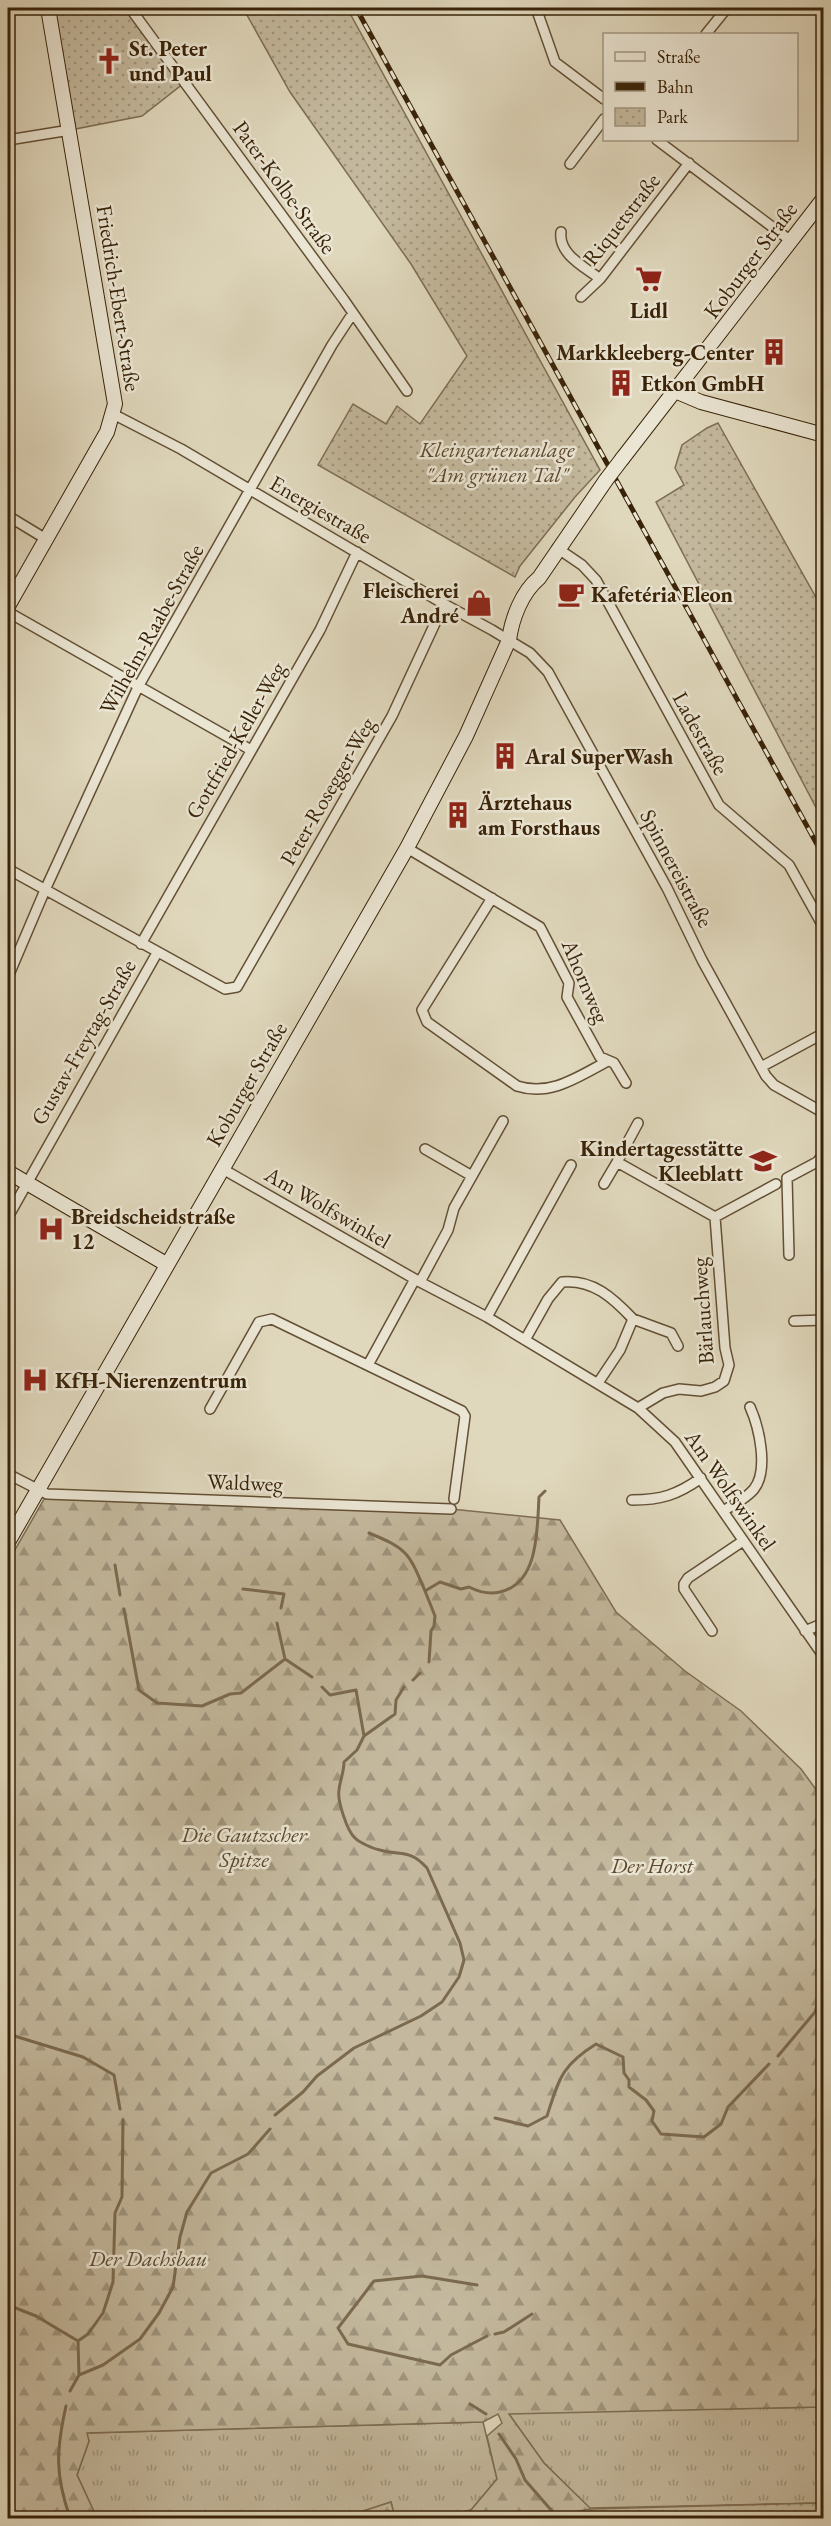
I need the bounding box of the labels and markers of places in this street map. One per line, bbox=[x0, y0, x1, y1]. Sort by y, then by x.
place label: St. Peter und Paul bbox=[129, 34, 212, 88]
church icon: St. Peter und Paul bbox=[94, 46, 124, 76]
supermarket icon: Lidl bbox=[634, 264, 664, 294]
place label: Lidl bbox=[630, 296, 668, 325]
building icon: Markkleeberg-Center bbox=[759, 337, 789, 367]
place label: Markkleeberg-Center bbox=[556, 338, 755, 367]
building icon: Etkon GmbH bbox=[606, 368, 636, 398]
place label: Etkon GmbH bbox=[641, 369, 765, 398]
place label: Fleischerei André bbox=[363, 576, 460, 630]
cafe icon: Kafetéria Eleon bbox=[556, 579, 586, 609]
place label: Kafetéria Eleon bbox=[591, 580, 734, 609]
shop icon: Fleischerei André bbox=[464, 588, 494, 618]
building icon: Aral SuperWash bbox=[490, 741, 520, 771]
place label: Aral SuperWash bbox=[524, 742, 673, 771]
place label: Ärztehaus am Forsthaus bbox=[477, 788, 600, 842]
building icon: Ärztehaus am Forsthaus bbox=[443, 800, 473, 830]
place label: Kindertagesstätte Kleeblatt bbox=[580, 1134, 744, 1188]
school or university icon: Kindertagesstätte Kleeblatt bbox=[748, 1146, 778, 1176]
place label: Breidscheidstraße 12 bbox=[71, 1202, 235, 1256]
hospital icon: Breidscheidstraße 12 bbox=[36, 1214, 66, 1244]
hospital icon: KfH-Nierenzentrum bbox=[20, 1365, 50, 1395]
place label: KfH-Nierenzentrum bbox=[55, 1366, 247, 1395]

